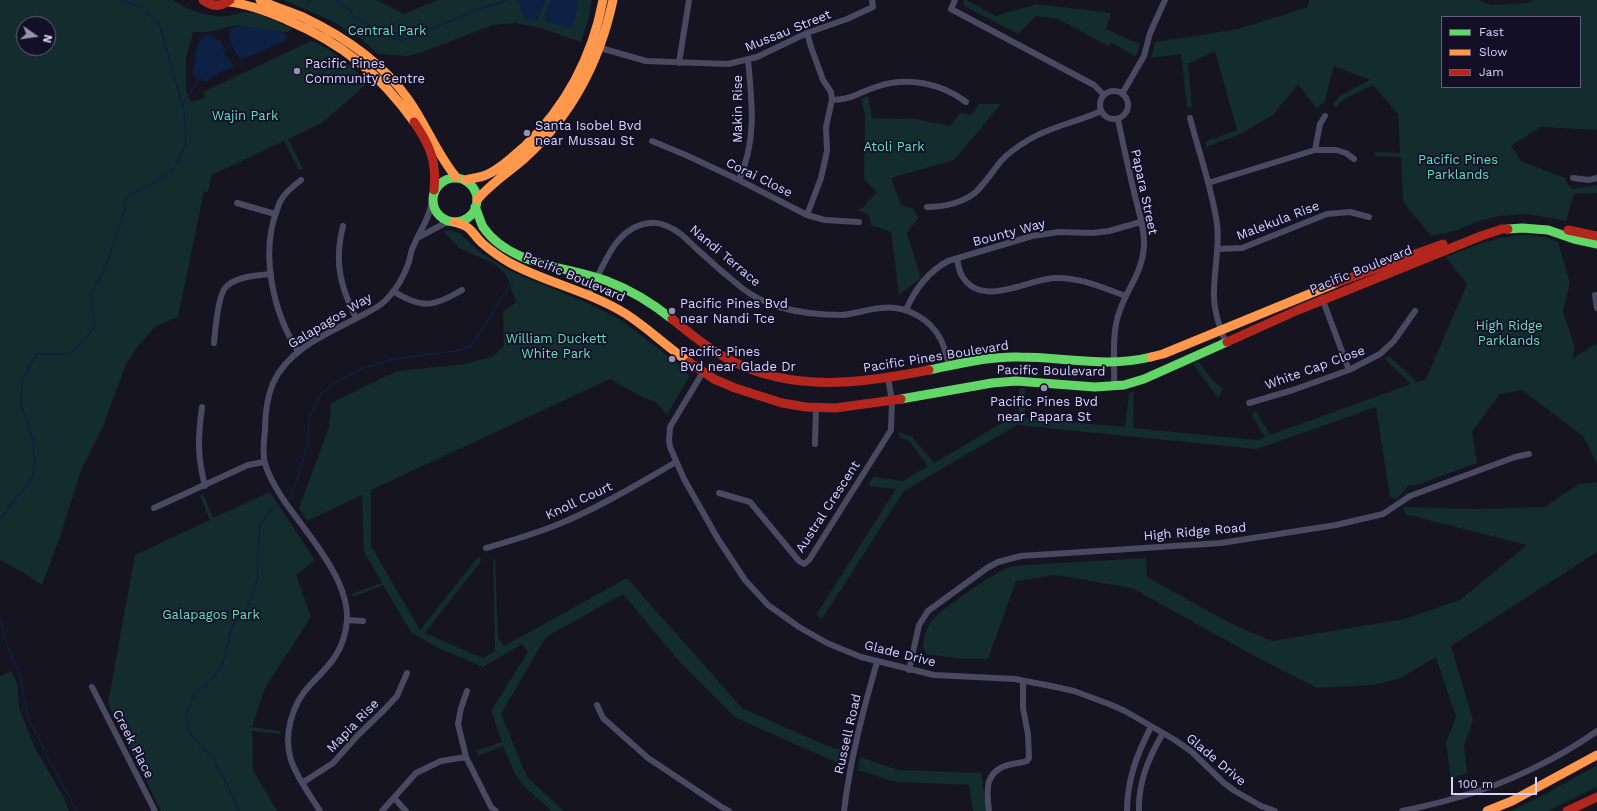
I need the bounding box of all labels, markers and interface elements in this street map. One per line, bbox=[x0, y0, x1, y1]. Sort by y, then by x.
street label: Mussau Street bbox=[743, 7, 833, 55]
north arrow bbox=[16, 16, 56, 56]
legend bbox=[1441, 16, 1581, 88]
park label: Central Park bbox=[348, 23, 426, 39]
text: Fast bbox=[1479, 25, 1504, 39]
text: N bbox=[40, 33, 54, 44]
text: Slow bbox=[1479, 45, 1507, 59]
place label: Pacific Pines Community Centre bbox=[305, 56, 425, 87]
text: Jam bbox=[1479, 65, 1504, 79]
marker: Pacific Pines Community Centre bbox=[292, 66, 302, 76]
street label: Makin Rise bbox=[730, 75, 746, 143]
park label: Wajin Park bbox=[212, 108, 278, 124]
place label: Santa Isobel Bvd near Mussau St bbox=[535, 118, 642, 149]
marker: Santa Isobel Bvd near Mussau St bbox=[522, 128, 532, 138]
park label: Atoli Park bbox=[863, 139, 925, 155]
street label: Papara Street bbox=[1127, 148, 1161, 236]
park label: Pacific Pines Parklands bbox=[1418, 152, 1498, 183]
street label: Corai Close bbox=[723, 155, 795, 201]
street label: Malekula Rise bbox=[1234, 198, 1322, 244]
street label: Bounty Way bbox=[971, 216, 1047, 250]
street label: Nandi Terrace bbox=[687, 222, 763, 290]
street label: Pacific Boulevard bbox=[1307, 242, 1415, 298]
street label: Pacific Boulevard bbox=[521, 249, 627, 305]
street label: Galapagos Way bbox=[285, 290, 375, 352]
place label: Pacific Pines Bvd near Nandi Tce bbox=[680, 296, 788, 327]
marker: Pacific Pines Bvd near Nandi Tce bbox=[667, 306, 677, 316]
park label: High Ridge Parklands bbox=[1475, 318, 1543, 349]
park label: William Duckett White Park bbox=[506, 331, 606, 362]
street label: Pacific Pines Boulevard bbox=[862, 338, 1010, 376]
street label: White Cap Close bbox=[1263, 343, 1367, 393]
place label: Pacific Pines Bvd near Glade Dr bbox=[680, 344, 796, 375]
marker: Pacific Pines Bvd near Glade Dr bbox=[667, 354, 677, 364]
street label: Pacific Boulevard bbox=[996, 362, 1106, 380]
marker: Pacific Pines Bvd near Papara St bbox=[1039, 383, 1049, 393]
place label: Pacific Pines Bvd near Papara St bbox=[990, 394, 1098, 425]
street label: Austral Crescent bbox=[793, 458, 863, 556]
street label: Knoll Court bbox=[543, 479, 615, 523]
street label: High Ridge Road bbox=[1143, 520, 1247, 544]
park label: Galapagos Park bbox=[162, 607, 260, 623]
street label: Glade Drive bbox=[863, 638, 937, 670]
street label: Russell Road bbox=[831, 692, 865, 776]
street label: Mapia Rise bbox=[324, 696, 382, 756]
street label: Creek Place bbox=[109, 707, 157, 781]
street label: Glade Drive bbox=[1183, 731, 1249, 789]
scale bar bbox=[1453, 769, 1539, 795]
text: 100 m bbox=[1458, 777, 1493, 791]

